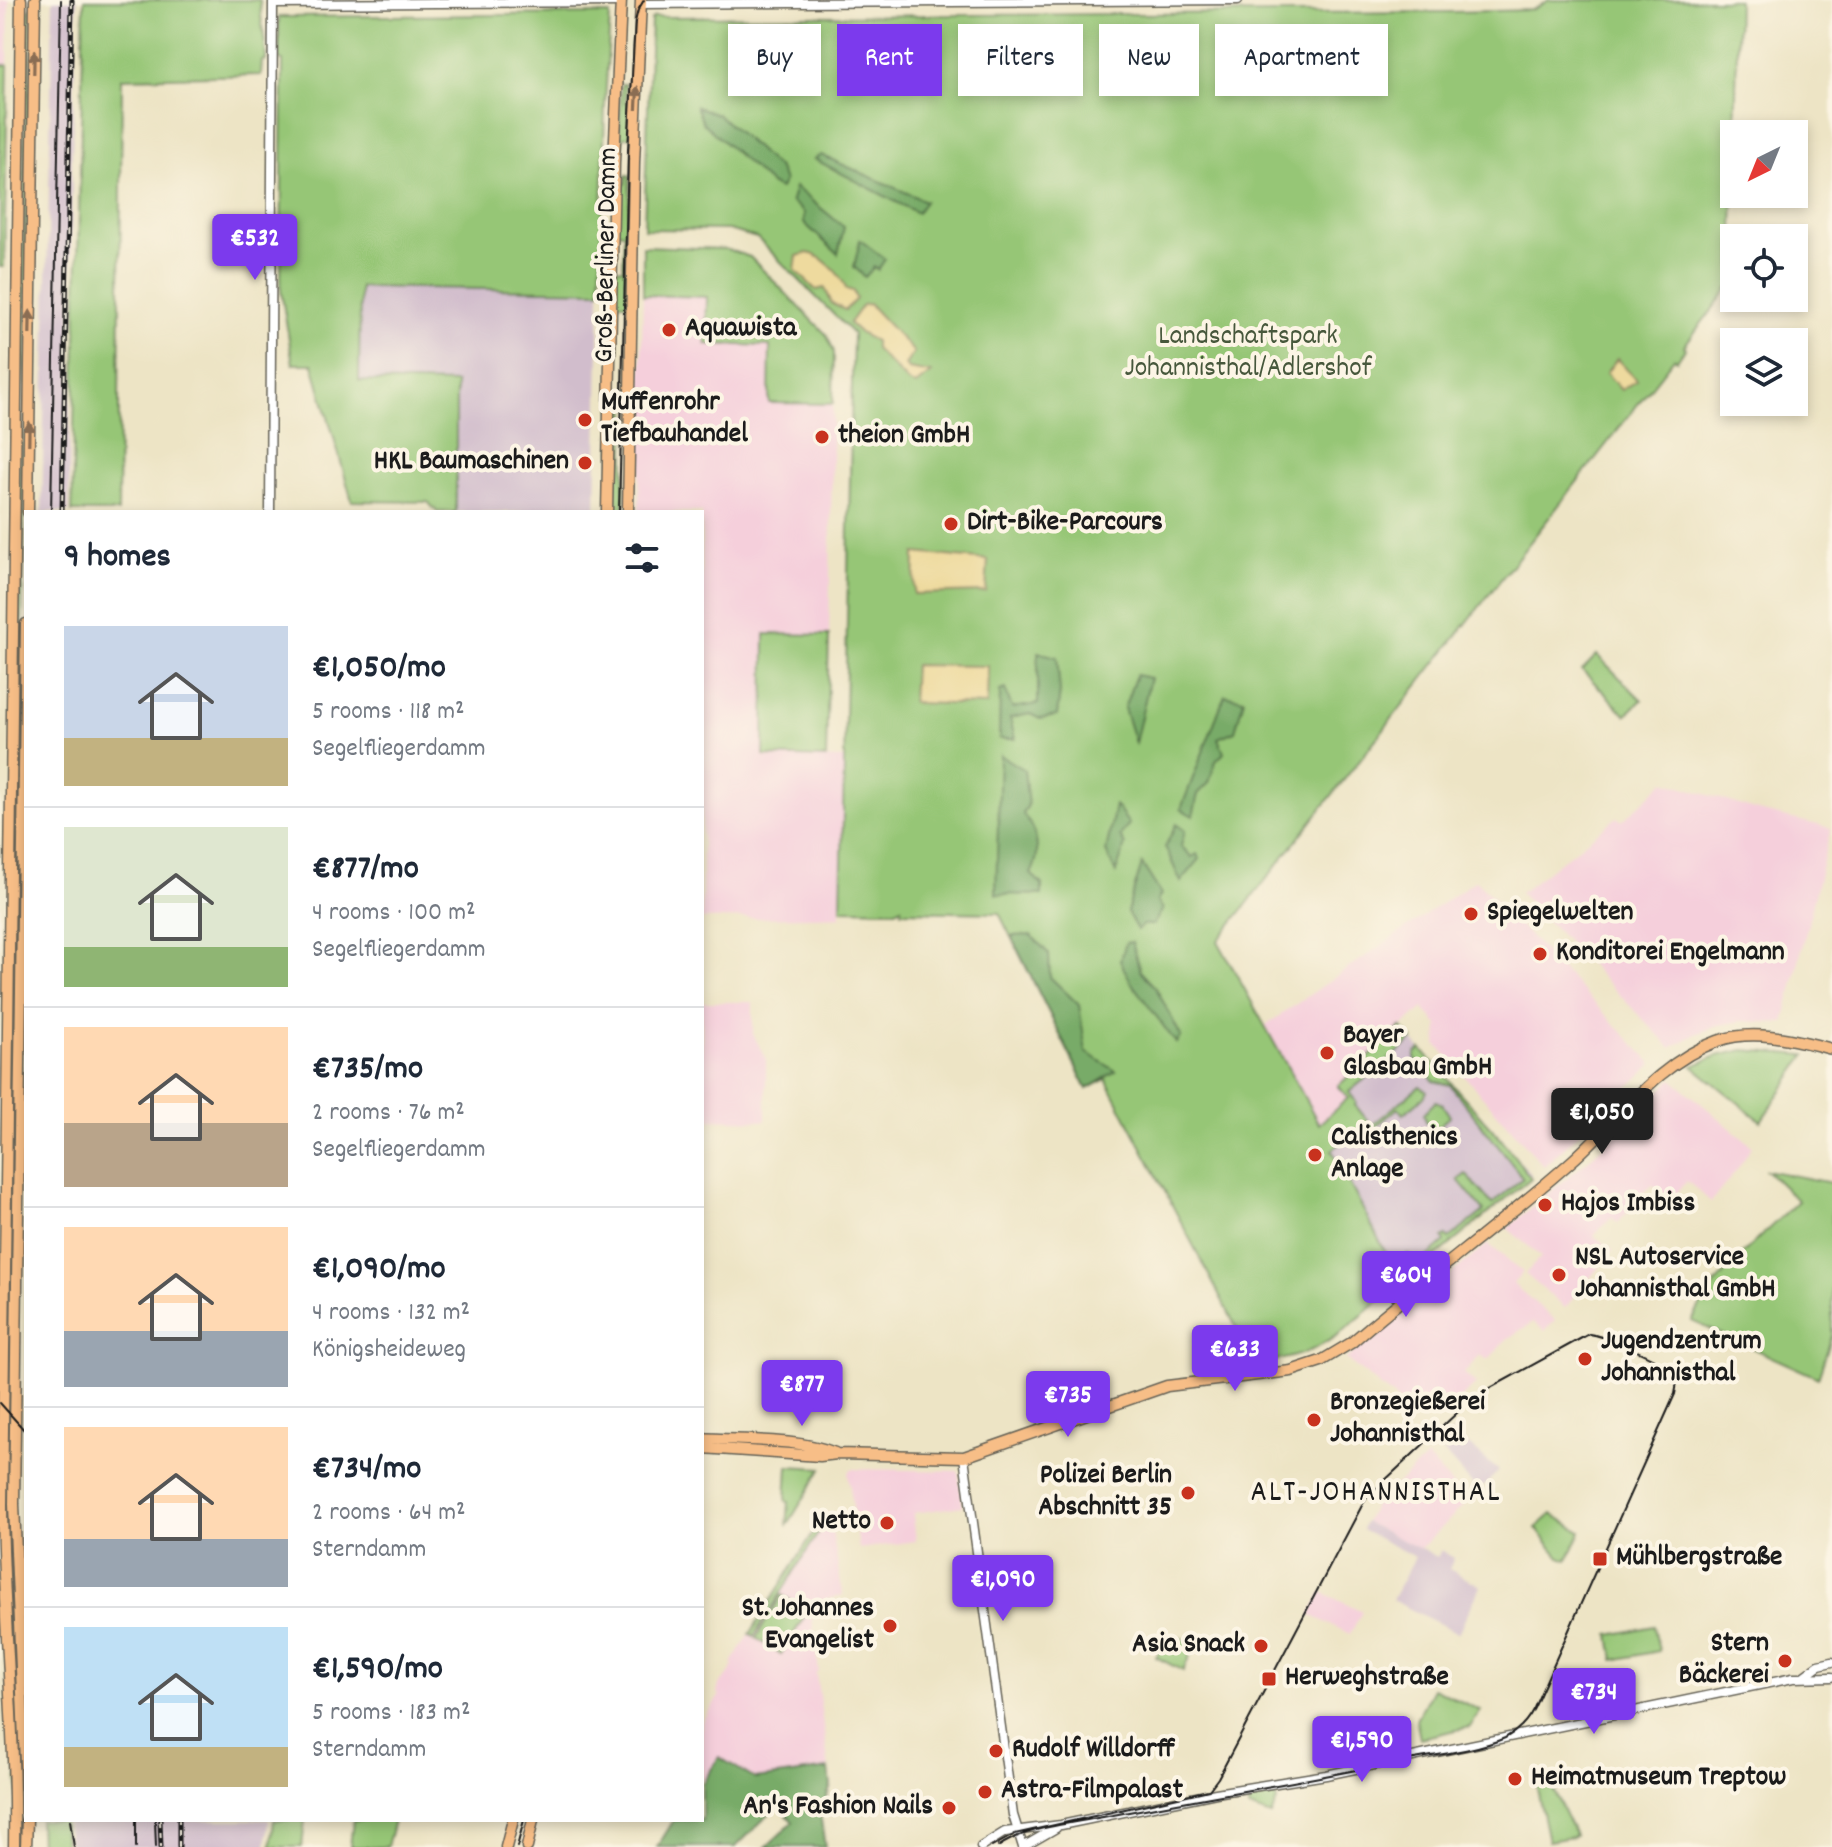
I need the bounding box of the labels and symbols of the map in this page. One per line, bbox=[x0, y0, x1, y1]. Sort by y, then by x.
one-way arrow bbox=[28, 49, 40, 74]
one-way arrow bbox=[630, 85, 643, 110]
north arrow bbox=[1720, 120, 1808, 208]
street label: Groß-Berliner Damm bbox=[586, 147, 630, 363]
pin: €532 bbox=[208, 214, 302, 282]
one-way arrow bbox=[24, 309, 36, 334]
place label: Aquawista bbox=[685, 310, 797, 350]
park label: Landschaftspark Johannisthal/Adlershof bbox=[1124, 318, 1373, 390]
marker: Aquawista bbox=[660, 321, 678, 339]
place label: Muffenrohr Tiefbauhandel bbox=[601, 384, 748, 456]
marker: Muffenrohr Tiefbauhandel bbox=[576, 411, 594, 429]
place label: theion GmbH bbox=[838, 417, 970, 457]
one-way arrow bbox=[23, 420, 35, 445]
marker: theion GmbH bbox=[813, 428, 831, 446]
place label: HKL Baumaschinen bbox=[374, 443, 569, 483]
marker: HKL Baumaschinen bbox=[576, 454, 594, 472]
place label: Dirt-Bike-Parcours bbox=[967, 504, 1163, 544]
marker: Dirt-Bike-Parcours bbox=[942, 515, 960, 533]
place label: Spiegelwelten bbox=[1487, 894, 1634, 934]
marker: Spiegelwelten bbox=[1462, 905, 1480, 923]
place label: Konditorei Engelmann bbox=[1556, 934, 1785, 974]
marker: Konditorei Engelmann bbox=[1531, 945, 1549, 963]
place label: Bayer Glasbau GmbH bbox=[1343, 1017, 1492, 1089]
marker: Bayer Glasbau GmbH bbox=[1318, 1044, 1336, 1062]
pin: €1,050 bbox=[1537, 1088, 1667, 1156]
place label: Calisthenics Anlage bbox=[1331, 1119, 1458, 1191]
marker: Calisthenics Anlage bbox=[1306, 1146, 1324, 1164]
place label: Hajos Imbiss bbox=[1561, 1185, 1695, 1225]
marker: Hajos Imbiss bbox=[1536, 1196, 1554, 1214]
place label: NSL Autoservice Johannisthal GmbH bbox=[1575, 1239, 1776, 1311]
pin: €604 bbox=[1359, 1251, 1453, 1319]
marker: NSL Autoservice Johannisthal GmbH bbox=[1550, 1266, 1568, 1284]
place label: Jugendzentrum Johannisthal bbox=[1601, 1323, 1762, 1395]
pin: €633 bbox=[1188, 1325, 1282, 1393]
marker: Jugendzentrum Johannisthal bbox=[1576, 1350, 1594, 1368]
pin: €877 bbox=[755, 1360, 849, 1428]
pin: €735 bbox=[1021, 1371, 1115, 1439]
place label: Bronzegießerei Johannisthal bbox=[1330, 1384, 1485, 1456]
marker: Bronzegießerei Johannisthal bbox=[1305, 1411, 1323, 1429]
place label: Polizei Berlin Abschnitt 35 bbox=[1038, 1457, 1172, 1529]
district label: ALT-JOHANNISTHAL bbox=[1251, 1473, 1501, 1516]
marker: Polizei Berlin Abschnitt 35 bbox=[1179, 1484, 1197, 1502]
place label: Netto bbox=[812, 1503, 871, 1543]
marker: Netto bbox=[878, 1514, 896, 1532]
place label: Mühlbergstraße bbox=[1616, 1539, 1782, 1579]
marker: Mühlbergstraße bbox=[1591, 1550, 1609, 1568]
pin: €1,090 bbox=[938, 1555, 1068, 1623]
place label: St. Johannes Evangelist bbox=[742, 1590, 875, 1662]
marker: St. Johannes Evangelist bbox=[881, 1617, 899, 1635]
place label: Stern Bäckerei bbox=[1679, 1625, 1769, 1697]
place label: Asia Snack bbox=[1132, 1626, 1245, 1666]
marker: Asia Snack bbox=[1252, 1637, 1270, 1655]
marker: Stern Bäckerei bbox=[1776, 1652, 1794, 1670]
place label: Herweghstraße bbox=[1285, 1659, 1449, 1699]
pin: €734 bbox=[1547, 1668, 1641, 1736]
marker: Herweghstraße bbox=[1260, 1670, 1278, 1688]
pin: €1,590 bbox=[1297, 1716, 1427, 1784]
place label: Rudolf Willdorff bbox=[1012, 1731, 1176, 1771]
marker: Rudolf Willdorff bbox=[987, 1742, 1005, 1760]
place label: Heimatmuseum Treptow bbox=[1531, 1759, 1786, 1799]
marker: Heimatmuseum Treptow bbox=[1506, 1770, 1524, 1788]
place label: Astra-Filmpalast bbox=[1001, 1772, 1184, 1812]
marker: Astra-Filmpalast bbox=[976, 1783, 994, 1801]
place label: An's Fashion Nails bbox=[743, 1788, 933, 1828]
marker: An's Fashion Nails bbox=[940, 1799, 958, 1817]

